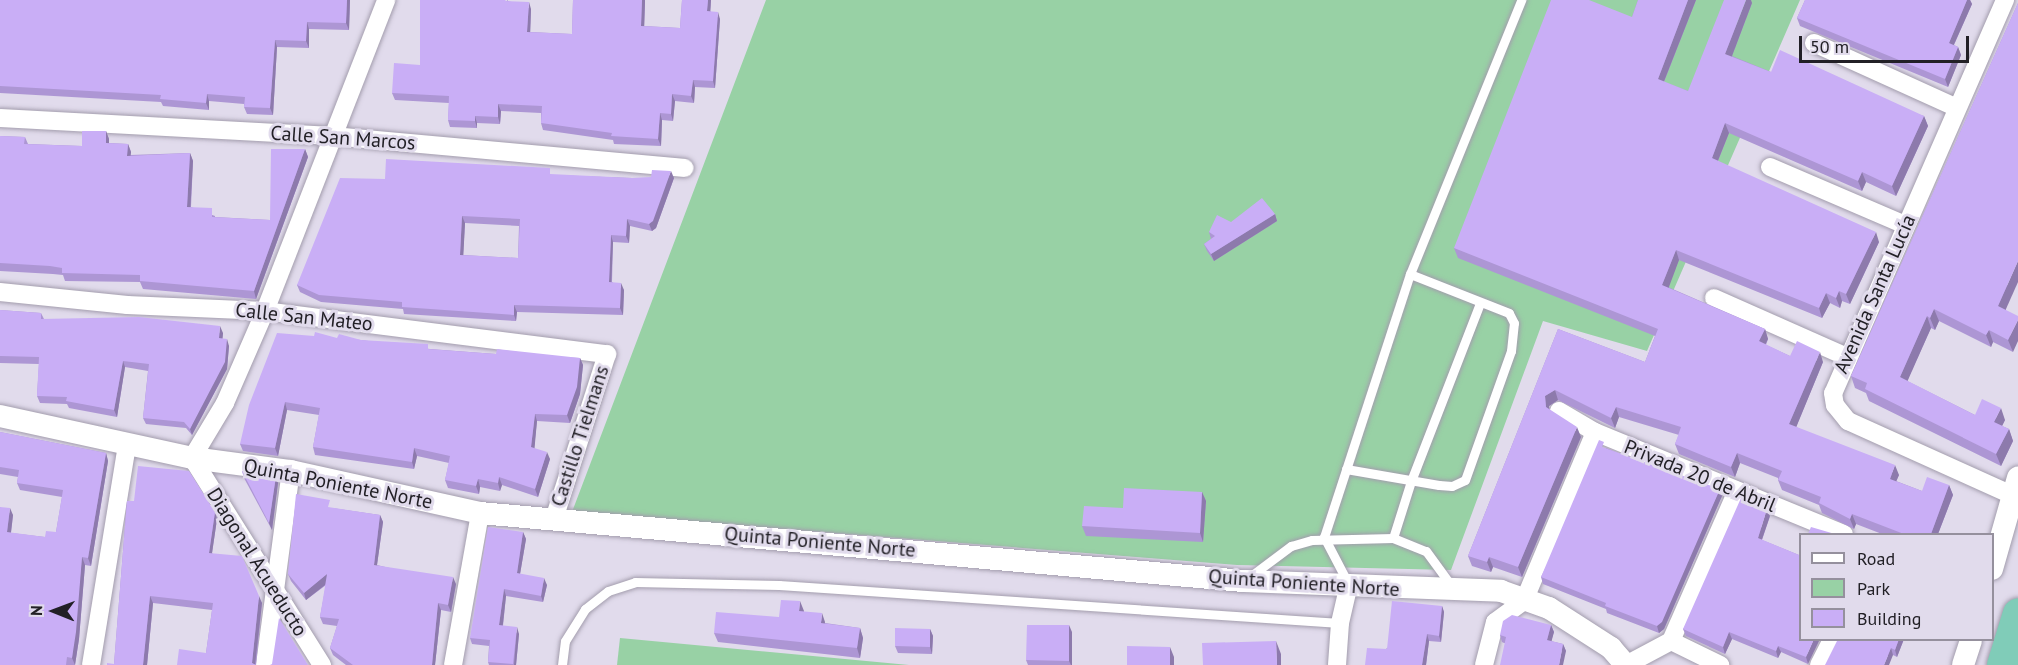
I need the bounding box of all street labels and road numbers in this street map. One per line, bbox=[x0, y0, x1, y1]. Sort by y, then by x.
street label: Calle San Marcos bbox=[270, 121, 416, 155]
street label: Avenida Santa Lucía bbox=[1829, 211, 1921, 377]
street label: Calle San Mateo bbox=[234, 298, 374, 336]
street label: Castillo Tielmans bbox=[546, 362, 614, 510]
street label: Privada 20 de Abril bbox=[1620, 435, 1780, 517]
street label: Quinta Poniente Norte bbox=[242, 454, 434, 514]
street label: Diagonal Acueducto bbox=[201, 483, 313, 641]
street label: Quinta Poniente Norte bbox=[723, 522, 917, 562]
street label: Quinta Poniente Norte bbox=[1208, 564, 1400, 602]

